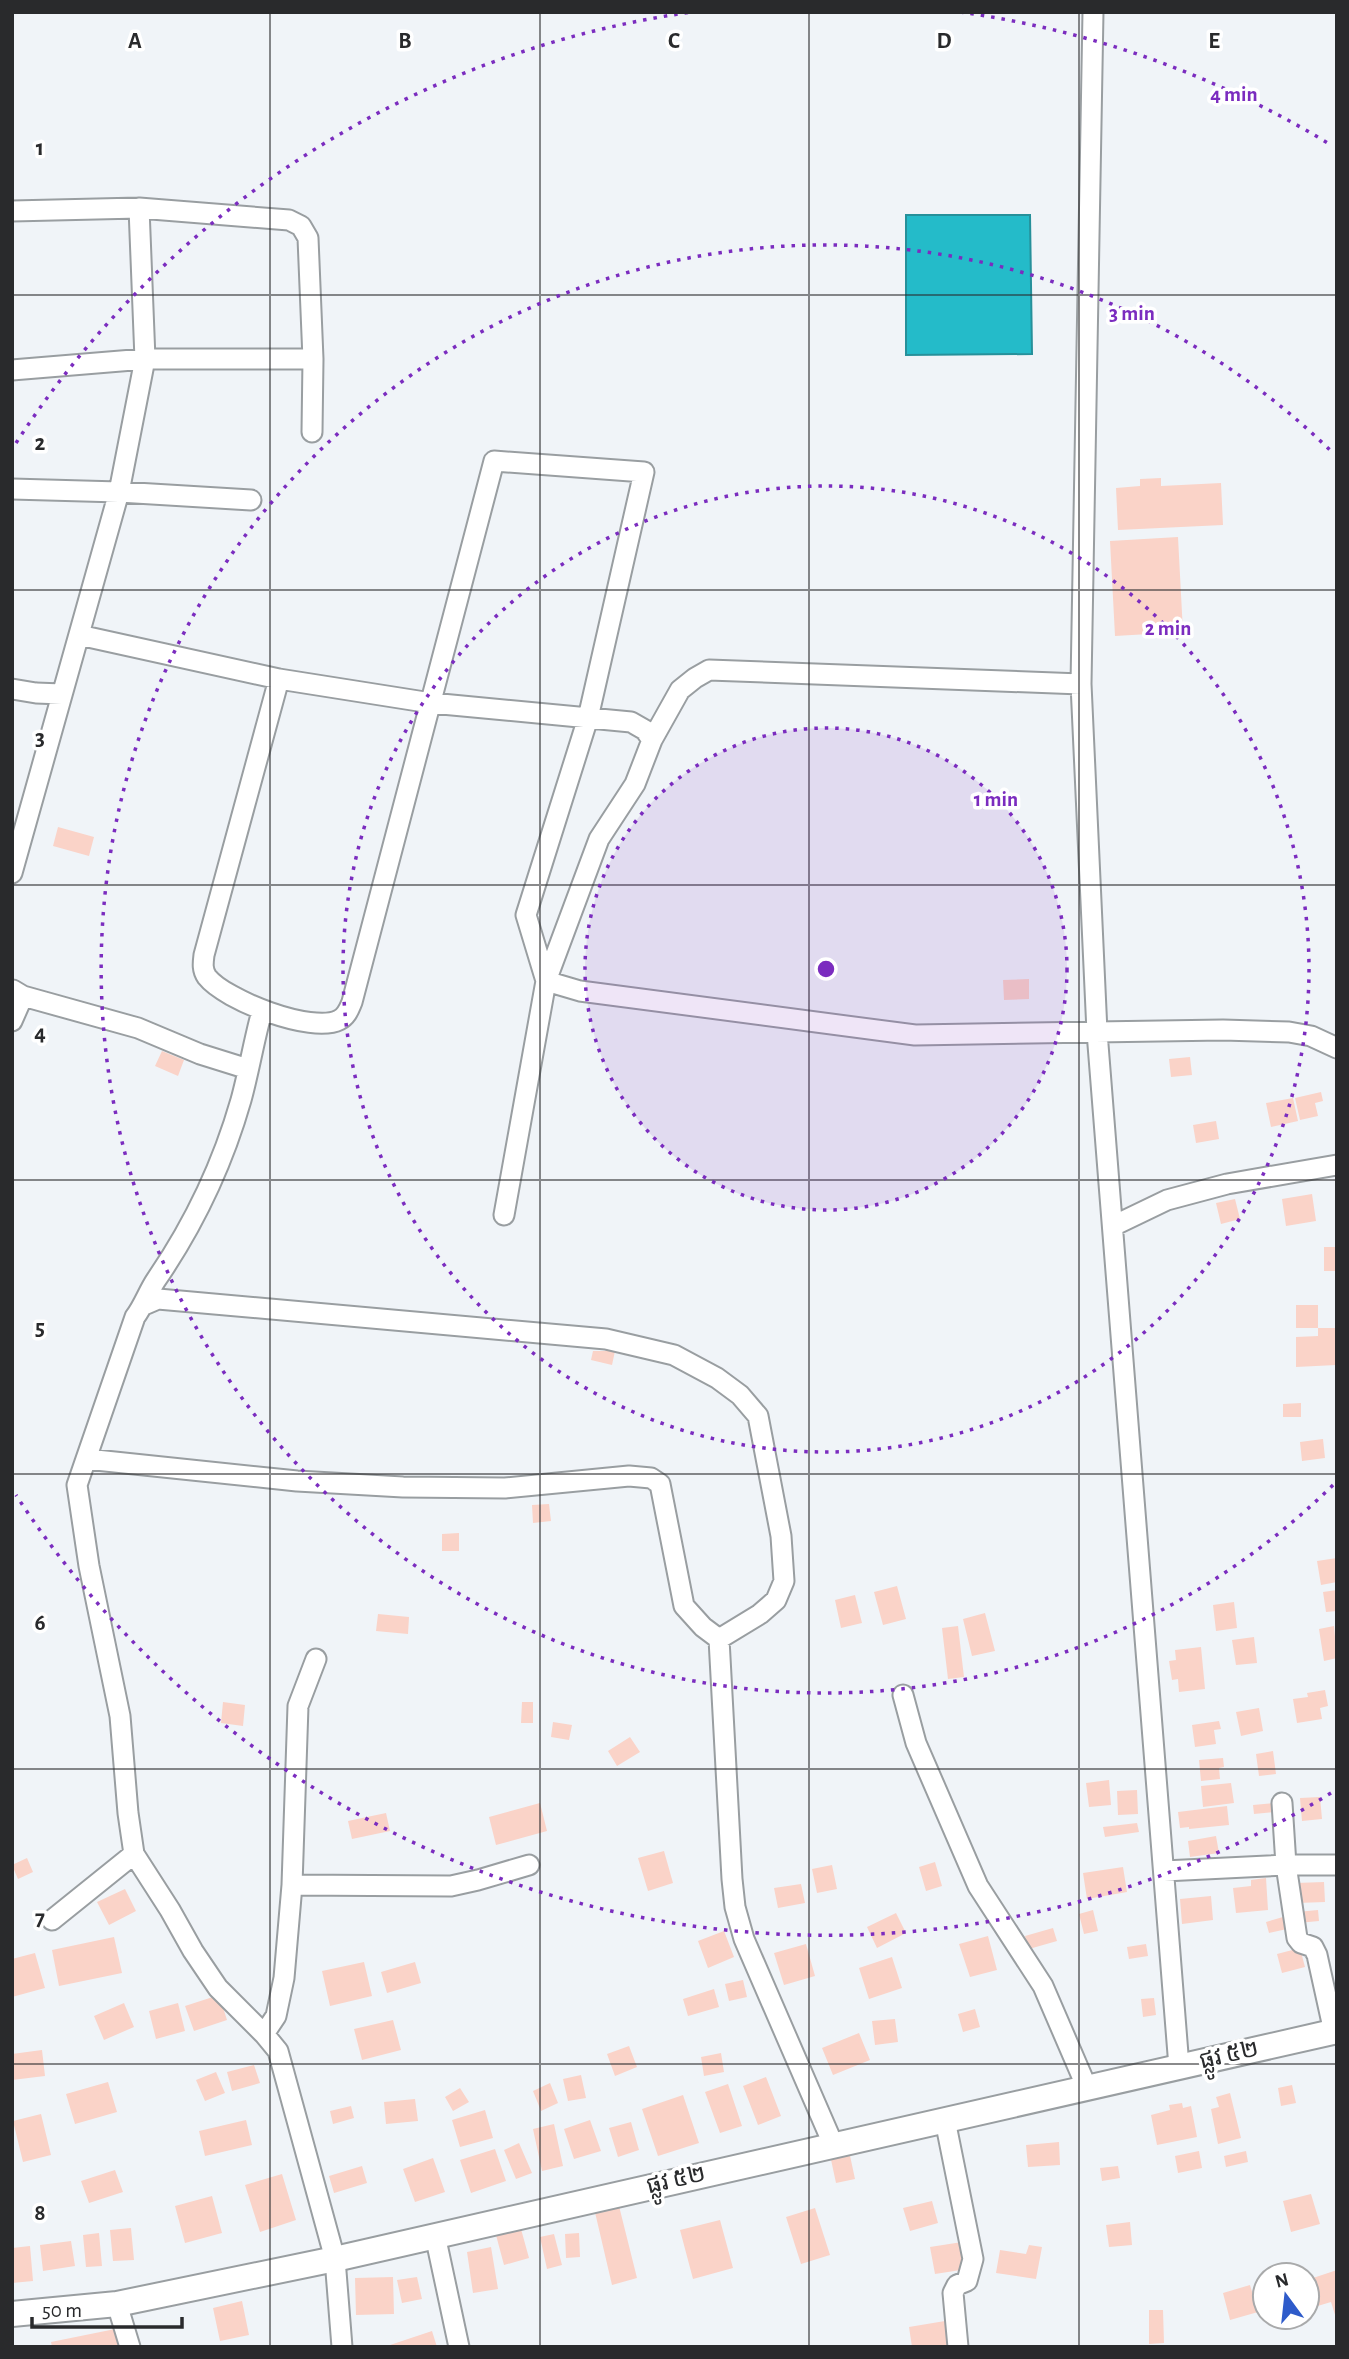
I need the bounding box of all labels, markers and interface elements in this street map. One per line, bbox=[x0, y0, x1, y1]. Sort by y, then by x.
text: A bbox=[128, 30, 142, 53]
text: B bbox=[398, 30, 412, 53]
text: C bbox=[668, 30, 680, 53]
text: D bbox=[936, 30, 952, 53]
text: E bbox=[1208, 30, 1220, 53]
text: 4 min bbox=[1210, 84, 1258, 105]
text: 1 bbox=[36, 137, 44, 160]
text: 3 min bbox=[1109, 303, 1155, 324]
text: 2 bbox=[35, 432, 46, 455]
text: 2 min bbox=[1145, 618, 1191, 639]
text: 3 bbox=[35, 727, 45, 750]
text: 1 min bbox=[974, 789, 1018, 810]
centre of rings bbox=[814, 957, 838, 981]
text: 4 bbox=[34, 1022, 46, 1045]
text: 5 bbox=[35, 1317, 45, 1340]
text: 6 bbox=[34, 1612, 46, 1635]
text: 7 bbox=[35, 1907, 45, 1930]
street label: ផ្លូវ ៥២ bbox=[1197, 2037, 1263, 2082]
street label: ផ្លូវ ៥២ bbox=[644, 2162, 710, 2207]
text: 8 bbox=[34, 2202, 46, 2225]
north arrow bbox=[1251, 2261, 1321, 2331]
text: N bbox=[1273, 2270, 1291, 2292]
scale bar bbox=[32, 2286, 182, 2330]
text: 50 m bbox=[42, 2300, 82, 2321]

